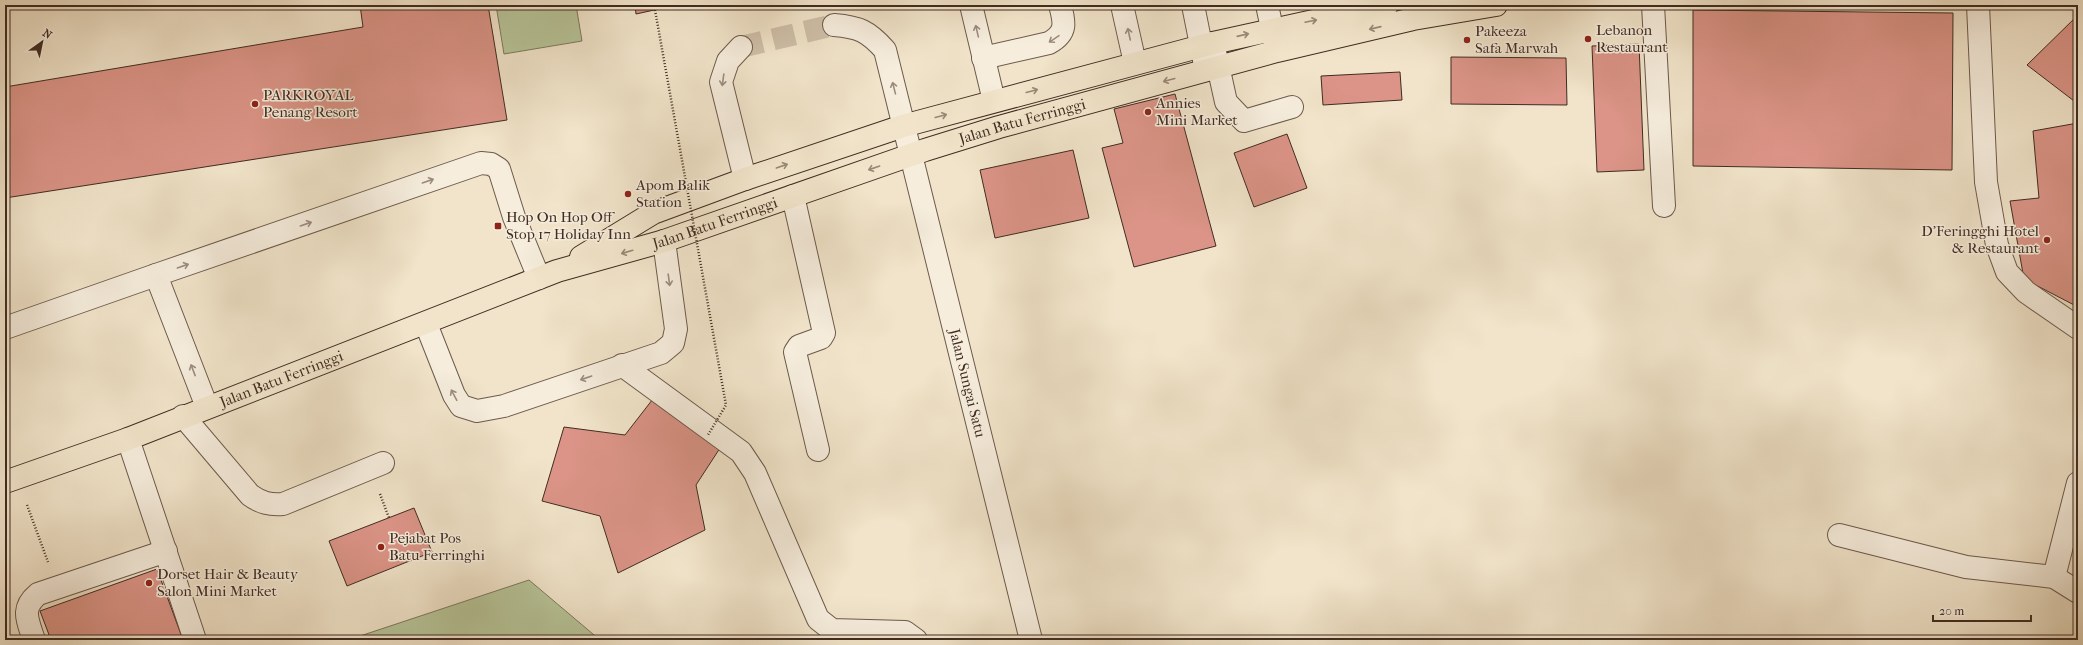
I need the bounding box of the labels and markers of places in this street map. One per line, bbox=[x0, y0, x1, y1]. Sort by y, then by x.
place label: Lebanon Restaurant bbox=[1596, 21, 1668, 56]
place label: Pakeeza Safa Marwah bbox=[1475, 22, 1559, 57]
marker: Lebanon Restaurant bbox=[1583, 34, 1593, 44]
marker: Pakeeza Safa Marwah bbox=[1462, 35, 1472, 45]
place label: PARKROYAL Penang Resort bbox=[263, 86, 358, 121]
place label: Annies Mini Market bbox=[1155, 94, 1238, 129]
marker: PARKROYAL Penang Resort bbox=[250, 99, 260, 109]
marker: Annies Mini Market bbox=[1143, 107, 1153, 117]
place label: Apom Balik Station bbox=[635, 176, 710, 211]
marker: Apom Balik Station bbox=[623, 189, 633, 199]
place label: Hop On Hop Off Stop 17 Holiday Inn bbox=[506, 208, 631, 243]
marker: Hop On Hop Off Stop 17 Holiday Inn bbox=[493, 221, 503, 231]
place label: D'Feringghi Hotel & Restaurant bbox=[1921, 222, 2040, 257]
marker: D'Feringghi Hotel & Restaurant bbox=[2042, 235, 2052, 245]
place label: Pejabat Pos Batu Ferringhi bbox=[389, 529, 485, 564]
marker: Pejabat Pos Batu Ferringhi bbox=[376, 542, 386, 552]
place label: Dorset Hair & Beauty Salon Mini Market bbox=[157, 565, 299, 600]
marker: Dorset Hair & Beauty Salon Mini Market bbox=[144, 578, 154, 588]

